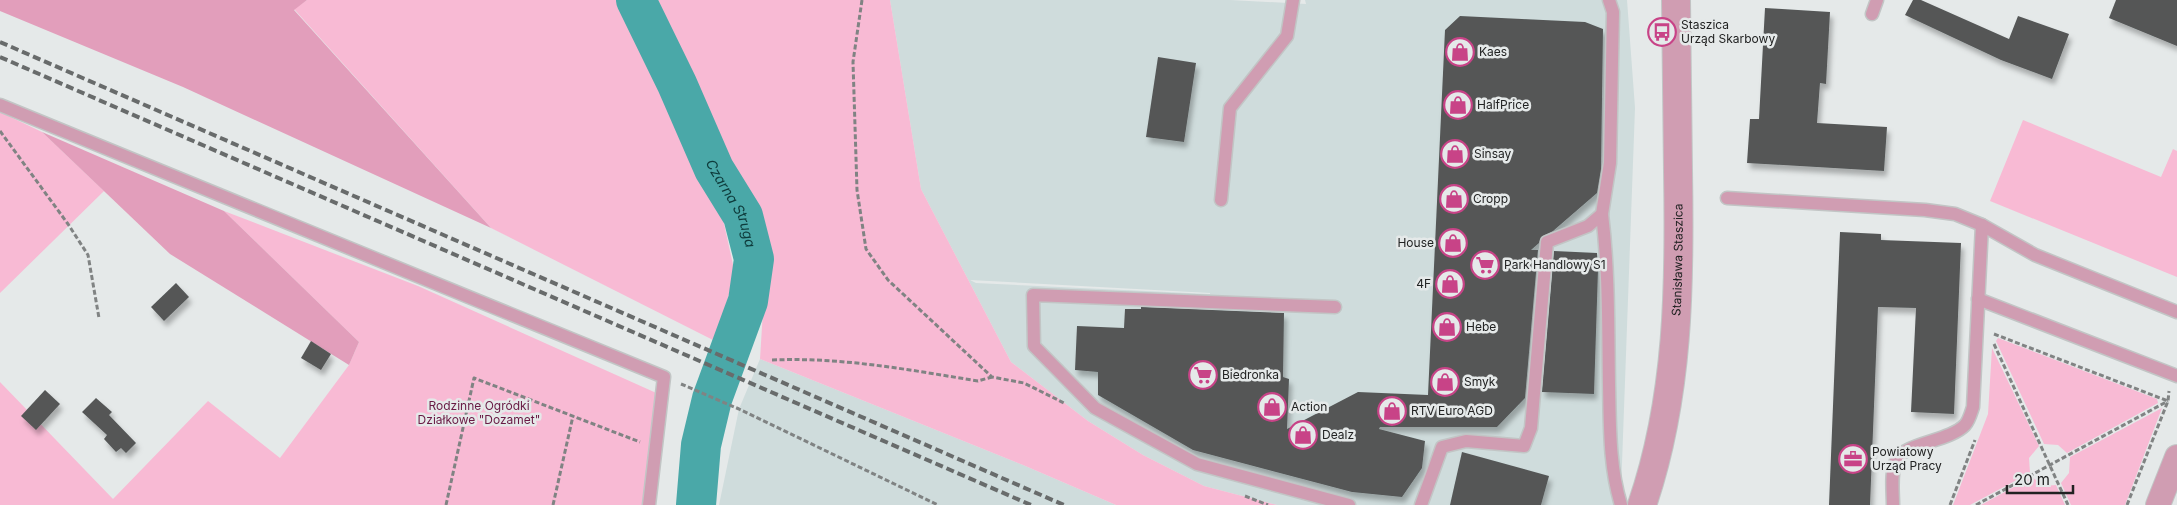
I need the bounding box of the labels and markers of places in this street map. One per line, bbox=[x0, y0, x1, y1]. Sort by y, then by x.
bus stop icon: Staszica Urząd Skarbowy bbox=[1647, 17, 1677, 47]
place label: Staszica Urząd Skarbowy bbox=[1681, 17, 1775, 46]
shop icon: Kaes bbox=[1445, 37, 1475, 67]
place label: Kaes bbox=[1479, 44, 1507, 59]
shop icon: HalfPrice bbox=[1443, 90, 1473, 120]
place label: HalfPrice bbox=[1477, 97, 1529, 112]
shop icon: Sinsay bbox=[1440, 139, 1470, 169]
place label: Sinsay bbox=[1474, 146, 1512, 161]
shop icon: Cropp bbox=[1439, 184, 1469, 214]
place label: Cropp bbox=[1473, 191, 1508, 206]
shop icon: House bbox=[1438, 228, 1468, 258]
place label: House bbox=[1397, 235, 1434, 250]
supermarket icon: Park Handlowy S1 bbox=[1470, 250, 1500, 280]
place label: Park Handlowy S1 bbox=[1504, 257, 1606, 272]
shop icon: 4F bbox=[1435, 269, 1465, 299]
place label: 4F bbox=[1416, 276, 1431, 291]
shop icon: Hebe bbox=[1432, 312, 1462, 342]
place label: Hebe bbox=[1466, 319, 1496, 334]
supermarket icon: Biedronka bbox=[1188, 360, 1218, 390]
place label: Biedronka bbox=[1222, 367, 1279, 382]
shop icon: Smyk bbox=[1430, 367, 1460, 397]
place label: Smyk bbox=[1464, 374, 1496, 389]
shop icon: Action bbox=[1257, 392, 1287, 422]
shop icon: RTV Euro AGD bbox=[1377, 396, 1407, 426]
place label: Action bbox=[1291, 399, 1327, 414]
place label: RTV Euro AGD bbox=[1411, 403, 1493, 418]
shop icon: Dealz bbox=[1288, 420, 1318, 450]
place label: Dealz bbox=[1322, 427, 1354, 442]
office icon: Powiatowy Urząd Pracy bbox=[1838, 444, 1868, 474]
place label: Powiatowy Urząd Pracy bbox=[1872, 444, 1942, 473]

